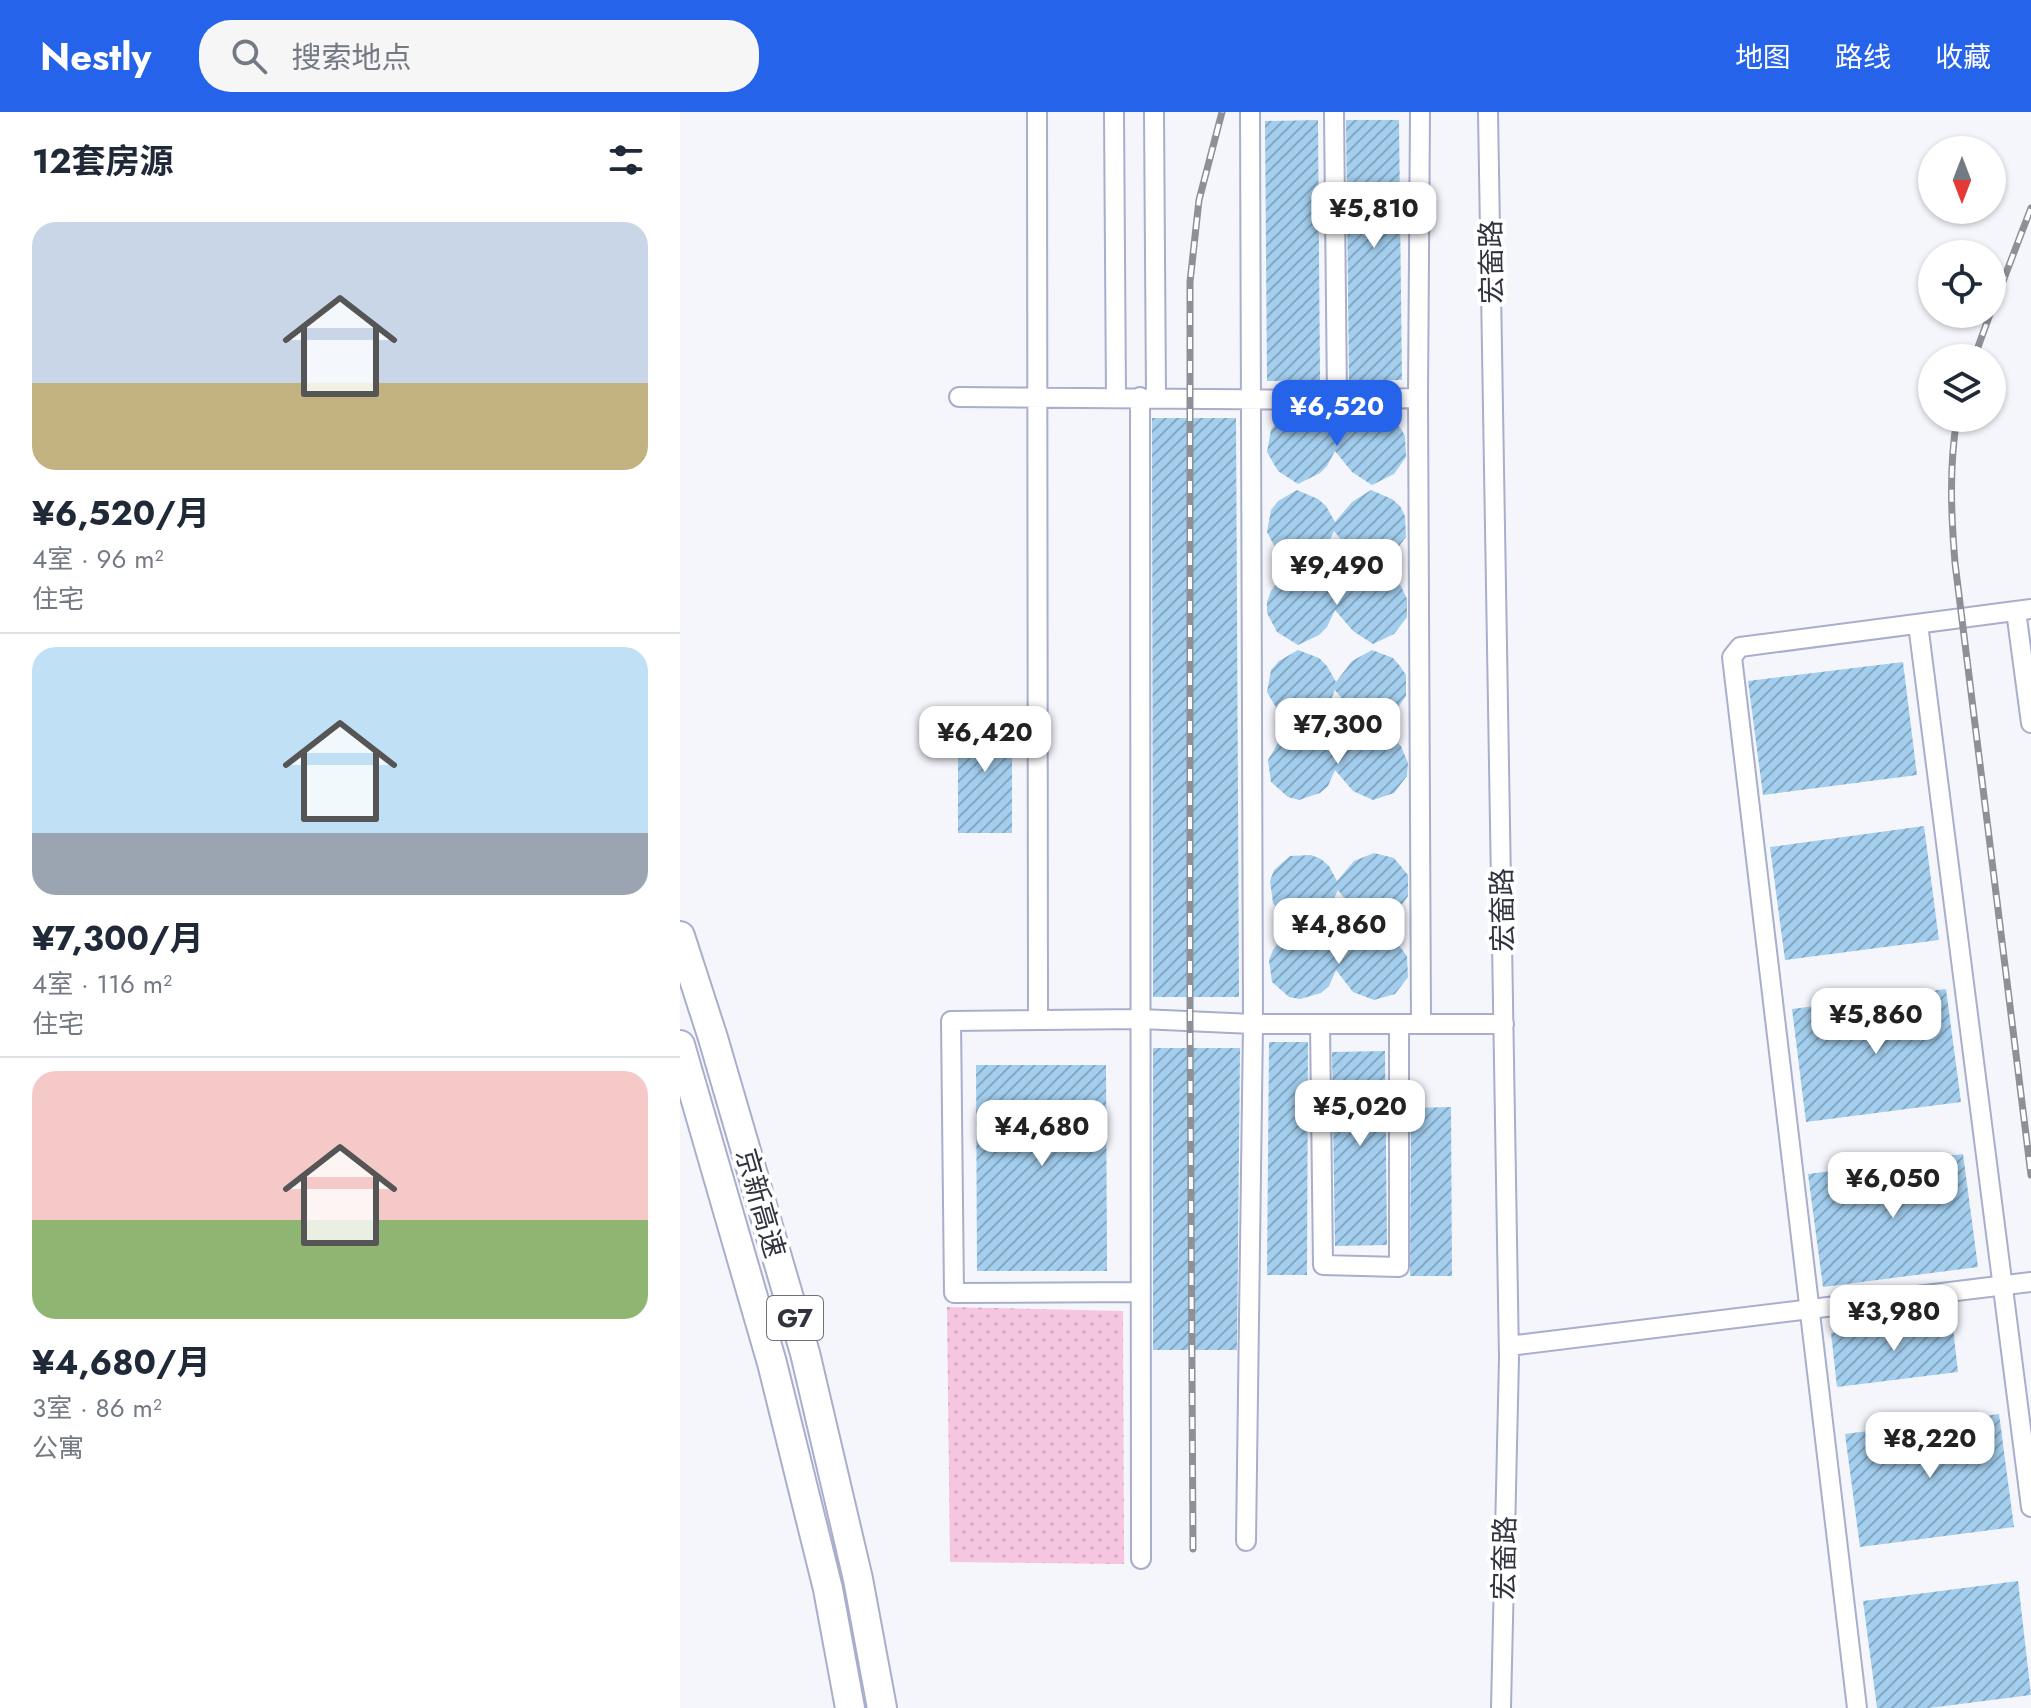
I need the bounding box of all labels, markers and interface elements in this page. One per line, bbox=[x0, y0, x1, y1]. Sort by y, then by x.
search box bbox=[199, 20, 759, 92]
text: Nestly bbox=[40, 29, 151, 84]
icon: search bbox=[227, 34, 271, 78]
text: 搜索地点 bbox=[291, 36, 411, 79]
text: 地图 bbox=[1735, 37, 1791, 78]
text: 路线 bbox=[1835, 37, 1891, 78]
text: 收藏 bbox=[1935, 37, 1991, 78]
north arrow bbox=[1918, 136, 2006, 224]
map controls bbox=[1918, 136, 2006, 432]
text: 12套房源 bbox=[32, 137, 174, 186]
icon: filters bbox=[604, 138, 648, 182]
pin: ¥5,810 bbox=[1309, 182, 1439, 250]
text: ¥5,810 bbox=[1329, 189, 1419, 227]
street label: 宏奤路 bbox=[1470, 220, 1513, 304]
button: locate bbox=[1918, 240, 2006, 328]
icon: home bbox=[268, 274, 412, 418]
button: layers bbox=[1918, 344, 2006, 432]
pin: ¥6,520 bbox=[1272, 380, 1402, 448]
text: ¥6,520 bbox=[1290, 387, 1384, 425]
text: ¥6,520/月 bbox=[32, 489, 210, 538]
pin: ¥9,490 bbox=[1272, 539, 1402, 607]
text: 4室 · 96 m² bbox=[32, 540, 164, 578]
text: ¥9,490 bbox=[1290, 546, 1384, 584]
text: 住宅 bbox=[32, 580, 84, 618]
pin: ¥7,300 bbox=[1273, 698, 1403, 766]
icon: home bbox=[268, 699, 412, 843]
text: ¥7,300 bbox=[1293, 705, 1383, 743]
pin: ¥6,420 bbox=[920, 706, 1050, 774]
text: ¥6,420 bbox=[937, 713, 1033, 751]
street label: 宏奤路 bbox=[1481, 868, 1524, 952]
pin: ¥4,860 bbox=[1274, 898, 1404, 966]
text: ¥4,860 bbox=[1292, 905, 1386, 943]
text: ¥7,300/月 bbox=[32, 914, 204, 963]
text: 4室 · 116 m² bbox=[32, 965, 172, 1003]
pin: ¥5,860 bbox=[1811, 988, 1941, 1056]
text: ¥5,860 bbox=[1829, 995, 1923, 1033]
text: 住宅 bbox=[32, 1005, 84, 1043]
pin: ¥5,020 bbox=[1295, 1080, 1425, 1148]
text: ¥5,020 bbox=[1313, 1087, 1407, 1125]
pin: ¥4,680 bbox=[977, 1100, 1107, 1168]
text: ¥4,680 bbox=[995, 1107, 1089, 1145]
icon: home bbox=[268, 1123, 412, 1267]
street label: 京新高速 bbox=[725, 1144, 796, 1263]
pin: ¥6,050 bbox=[1828, 1152, 1958, 1220]
text: ¥6,050 bbox=[1846, 1159, 1940, 1197]
pin: ¥3,980 bbox=[1829, 1285, 1959, 1353]
text: ¥3,980 bbox=[1848, 1292, 1940, 1330]
road number: G7 bbox=[767, 1296, 823, 1340]
text: ¥4,680/月 bbox=[32, 1338, 211, 1387]
text: 3室 · 86 m² bbox=[32, 1389, 162, 1427]
pin: ¥8,220 bbox=[1865, 1412, 1995, 1480]
text: ¥8,220 bbox=[1883, 1419, 1977, 1457]
text: 公寓 bbox=[32, 1429, 84, 1467]
street label: 宏奤路 bbox=[1483, 1516, 1526, 1600]

